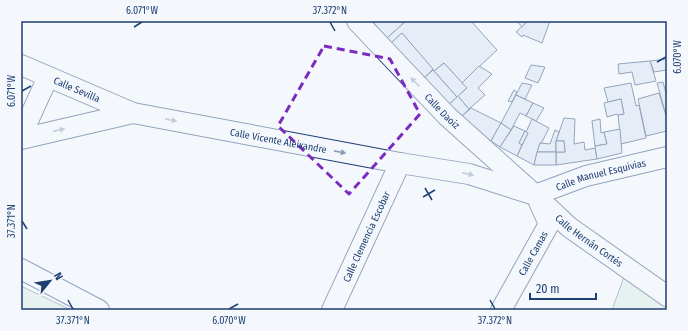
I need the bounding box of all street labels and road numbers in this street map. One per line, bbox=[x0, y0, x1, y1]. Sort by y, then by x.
street label: Calle Sevilla bbox=[52, 75, 102, 105]
street label: Calle Daoiz bbox=[422, 91, 462, 132]
street label: Calle Vicente Aleixandre bbox=[229, 126, 328, 156]
street label: Calle Manuel Esquivias bbox=[554, 157, 647, 194]
street label: Calle Clemencia Escobar bbox=[341, 189, 393, 284]
street label: Calle Hernán Cortés bbox=[552, 212, 625, 270]
street label: Calle Camas bbox=[516, 229, 551, 278]

